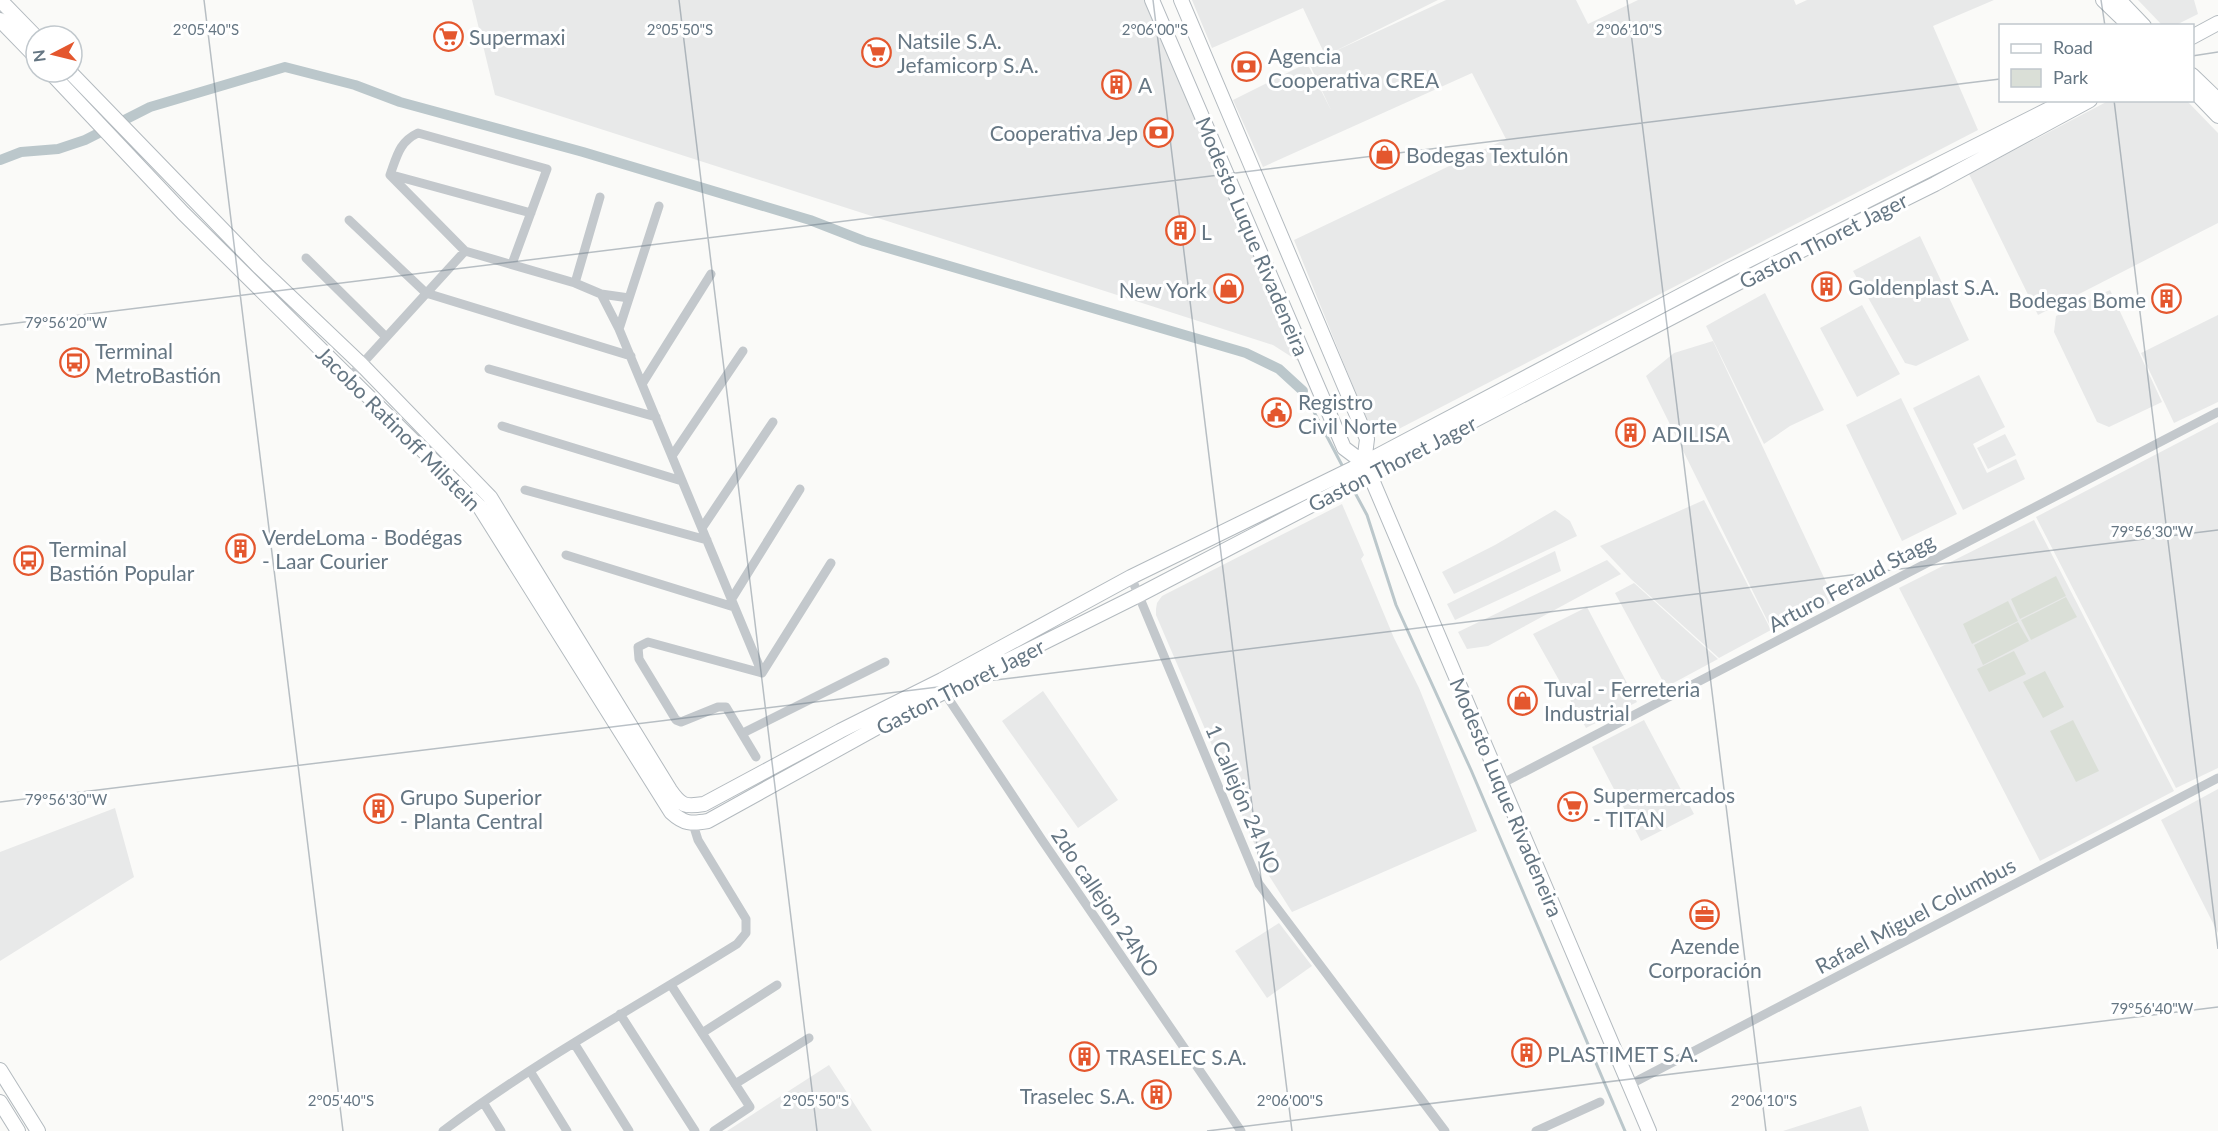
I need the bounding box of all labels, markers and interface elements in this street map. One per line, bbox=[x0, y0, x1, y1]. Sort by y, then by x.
text: 2°05'40"S bbox=[173, 20, 239, 38]
supermarket icon: Supermaxi bbox=[432, 20, 464, 52]
text: 2°05'50"S bbox=[647, 20, 713, 38]
text: 2°06'00"S bbox=[1122, 20, 1188, 38]
text: 2°06'10"S bbox=[1596, 20, 1662, 38]
north arrow bbox=[24, 24, 84, 84]
place label: Supermaxi bbox=[469, 24, 566, 49]
legend bbox=[1999, 24, 2194, 102]
place label: Natsile S.A. Jefamicorp S.A. bbox=[897, 28, 1039, 77]
supermarket icon: Natsile S.A. Jefamicorp S.A. bbox=[860, 36, 892, 68]
text: Road bbox=[2053, 36, 2093, 58]
place label: Agencia Cooperativa CREA bbox=[1268, 43, 1440, 92]
text: N bbox=[28, 49, 49, 63]
bank icon: Agencia Cooperativa CREA bbox=[1231, 51, 1263, 83]
text: Park bbox=[2053, 66, 2089, 88]
building icon: A bbox=[1101, 68, 1133, 100]
place label: A bbox=[1138, 72, 1153, 97]
street label: Modesto Luque Rivadeneira bbox=[1191, 113, 1315, 359]
bank icon: Cooperativa Jep bbox=[1143, 116, 1175, 148]
place label: Cooperativa Jep bbox=[990, 120, 1138, 145]
shop icon: Bodegas Textulón bbox=[1369, 138, 1401, 170]
place label: Bodegas Textulón bbox=[1406, 142, 1568, 167]
street label: Gaston Thoret Jager bbox=[1735, 187, 1912, 293]
building icon: L bbox=[1164, 215, 1196, 247]
place label: L bbox=[1201, 219, 1212, 244]
building icon: Goldenplast S.A. bbox=[1811, 270, 1843, 302]
shop icon: New York bbox=[1212, 273, 1244, 305]
place label: Goldenplast S.A. bbox=[1848, 274, 1999, 299]
place label: New York bbox=[1119, 277, 1207, 302]
building icon: Bodegas Bome bbox=[2151, 283, 2183, 315]
place label: Bodegas Bome bbox=[2008, 287, 2146, 312]
text: 79°56'20"W bbox=[25, 313, 108, 331]
place label: Terminal MetroBastión bbox=[95, 338, 221, 387]
street label: Jacobo Ratinoff Milstein bbox=[312, 341, 486, 515]
bus stop icon: Terminal MetroBastión bbox=[58, 346, 90, 378]
place label: Registro Civil Norte bbox=[1298, 389, 1397, 438]
public building icon: Registro Civil Norte bbox=[1261, 397, 1293, 429]
street label: Gaston Thoret Jager bbox=[1304, 410, 1481, 516]
building icon: ADILISA bbox=[1615, 417, 1647, 449]
place label: ADILISA bbox=[1652, 421, 1731, 446]
text: 79°56'30"W bbox=[2111, 522, 2194, 540]
place label: VerdeLoma - Bodégas - Laar Courier bbox=[262, 524, 462, 573]
street label: Arturo Feraud Stagg bbox=[1763, 527, 1939, 636]
building icon: VerdeLoma - Bodégas - Laar Courier bbox=[225, 532, 257, 564]
place label: Terminal Bastión Popular bbox=[49, 536, 195, 585]
bus stop icon: Terminal Bastión Popular bbox=[12, 544, 44, 576]
street label: Gaston Thoret Jager bbox=[872, 633, 1049, 739]
street label: Modesto Luque Rivadeneira bbox=[1445, 674, 1569, 920]
place label: Tuval - Ferreteria Industrial bbox=[1544, 676, 1700, 725]
shop icon: Tuval - Ferreteria Industrial bbox=[1507, 684, 1539, 716]
street label: 1 Callejón 24 NO bbox=[1201, 721, 1287, 877]
place label: Supermercados - TITAN bbox=[1593, 782, 1735, 831]
place label: Grupo Superior - Planta Central bbox=[400, 784, 543, 833]
text: 79°56'30"W bbox=[25, 790, 108, 808]
supermarket icon: Supermercados - TITAN bbox=[1556, 790, 1588, 822]
building icon: Grupo Superior - Planta Central bbox=[363, 792, 395, 824]
street label: 2do callejon 24NO bbox=[1047, 823, 1165, 981]
street label: Rafael Miguel Columbus bbox=[1811, 852, 2019, 978]
office icon: Azende Corporación bbox=[1689, 898, 1721, 930]
place label: Azende Corporación bbox=[1648, 933, 1762, 982]
text: 79°56'40"W bbox=[2111, 999, 2194, 1017]
building icon: PLASTIMET S.A. bbox=[1510, 1037, 1542, 1069]
building icon: TRASELEC S.A. bbox=[1069, 1040, 1101, 1072]
place label: PLASTIMET S.A. bbox=[1547, 1041, 1699, 1066]
place label: TRASELEC S.A. bbox=[1106, 1044, 1247, 1069]
building icon: Traselec S.A. bbox=[1140, 1079, 1172, 1111]
place label: Traselec S.A. bbox=[1020, 1083, 1135, 1108]
text: 2°05'40"S bbox=[308, 1091, 374, 1109]
text: 2°05'50"S bbox=[783, 1091, 849, 1109]
text: 2°06'00"S bbox=[1257, 1091, 1323, 1109]
text: 2°06'10"S bbox=[1731, 1091, 1797, 1109]

